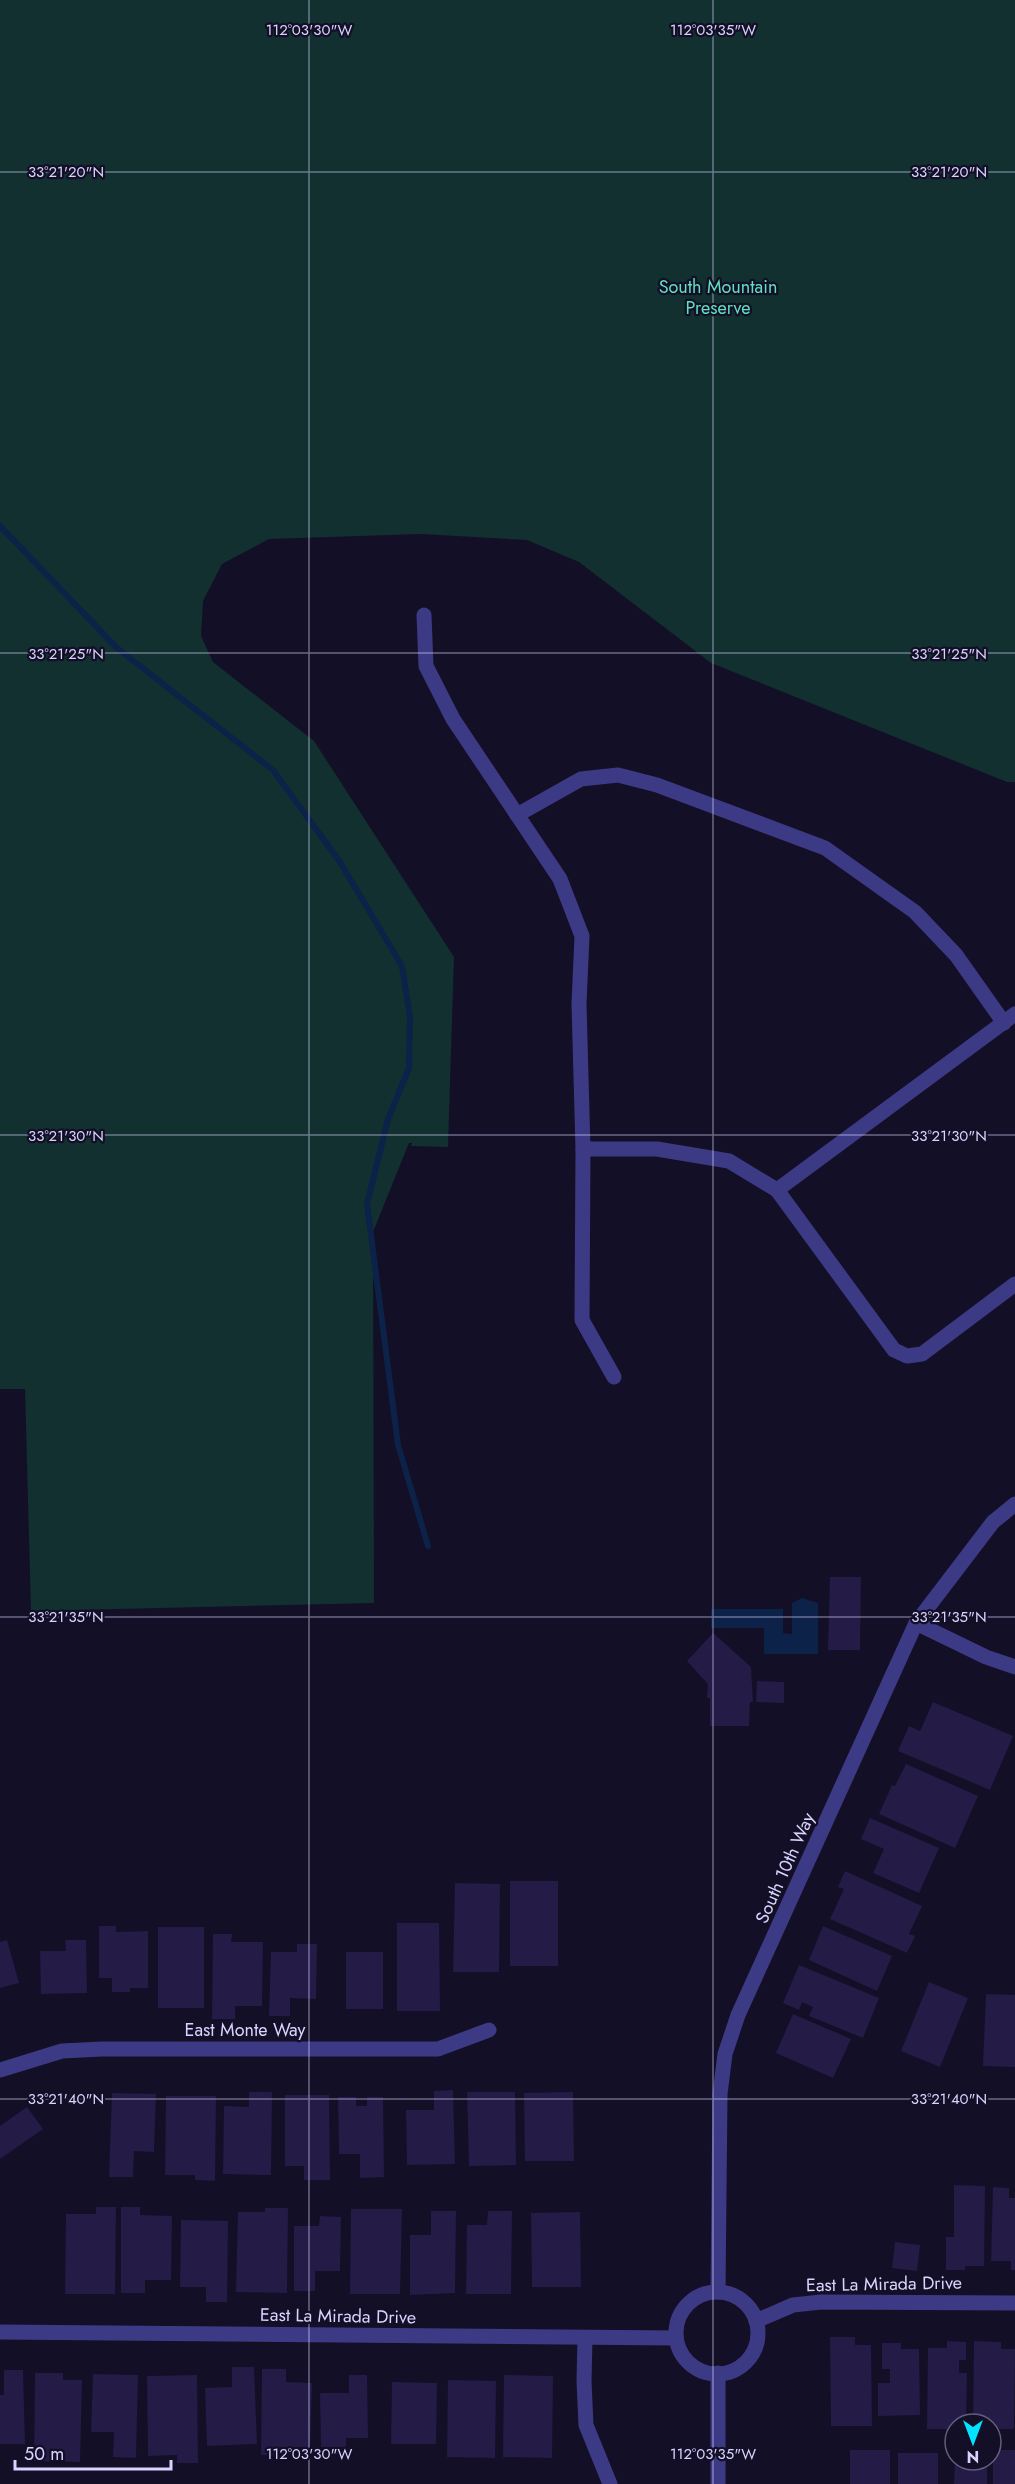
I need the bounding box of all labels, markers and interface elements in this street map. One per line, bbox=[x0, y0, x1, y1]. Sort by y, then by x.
text: 112°03'30"W bbox=[266, 19, 352, 41]
text: 112°03'35"W bbox=[670, 19, 756, 41]
text: 33°21'20"N bbox=[28, 161, 104, 183]
text: 33°21'20"N bbox=[911, 161, 987, 183]
park label: South Mountain Preserve bbox=[659, 274, 777, 321]
text: 33°21'25"N bbox=[28, 643, 104, 665]
text: 33°21'25"N bbox=[911, 643, 987, 665]
text: 33°21'30"N bbox=[28, 1125, 104, 1147]
text: 33°21'30"N bbox=[911, 1125, 987, 1147]
text: 33°21'35"N bbox=[28, 1606, 104, 1628]
text: 33°21'35"N bbox=[911, 1606, 987, 1628]
street label: South 10th Way bbox=[749, 1808, 821, 1928]
street label: East Monte Way bbox=[185, 2017, 306, 2043]
text: 33°21'40"N bbox=[28, 2088, 104, 2110]
text: 33°21'40"N bbox=[911, 2088, 987, 2110]
street label: East La Mirada Drive bbox=[806, 2270, 962, 2298]
street label: East La Mirada Drive bbox=[260, 2302, 416, 2330]
north arrow bbox=[943, 2412, 1003, 2472]
scale bar bbox=[15, 2433, 171, 2471]
text: 50 m bbox=[24, 2441, 64, 2467]
text: 112°03'30"W bbox=[266, 2443, 352, 2465]
text: 112°03'35"W bbox=[670, 2443, 756, 2465]
text: N bbox=[967, 2445, 979, 2468]

